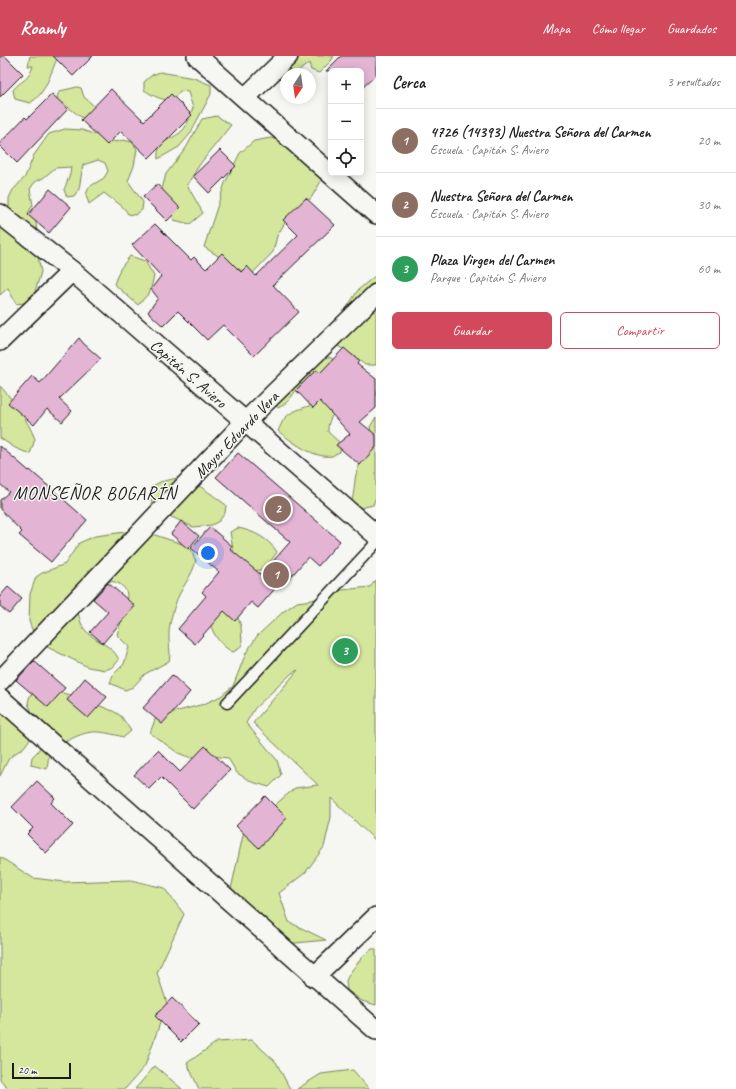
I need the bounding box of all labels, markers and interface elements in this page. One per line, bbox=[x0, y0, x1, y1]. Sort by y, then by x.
text: Roamly bbox=[20, 16, 66, 40]
text: Mapa bbox=[543, 20, 570, 37]
text: Cómo llegar bbox=[592, 20, 645, 37]
text: Guardados bbox=[667, 20, 716, 37]
north arrow bbox=[280, 68, 316, 104]
map controls bbox=[328, 68, 364, 176]
button: + bbox=[328, 68, 364, 104]
text: Cerca bbox=[392, 72, 425, 93]
text: 3 resultados bbox=[667, 74, 720, 90]
button: − bbox=[328, 104, 364, 140]
text: 4726 (14393) Nuestra Señora del Carmen bbox=[430, 123, 651, 142]
text: 1 bbox=[402, 133, 408, 149]
text: 20 m bbox=[698, 133, 720, 149]
button: locate bbox=[328, 140, 364, 176]
text: Escuela · Capitán S. Aviero bbox=[430, 142, 548, 158]
text: Nuestra Señora del Carmen bbox=[430, 187, 573, 206]
text: 2 bbox=[402, 197, 408, 213]
text: 30 m bbox=[698, 197, 720, 213]
text: Escuela · Capitán S. Aviero bbox=[430, 206, 548, 222]
text: Plaza Virgen del Carmen bbox=[430, 251, 554, 270]
text: 3 bbox=[402, 261, 408, 277]
text: 60 m bbox=[698, 261, 720, 277]
text: Parque · Capitán S. Aviero bbox=[430, 270, 546, 286]
button: Guardar bbox=[392, 312, 552, 349]
button: Compartir bbox=[560, 312, 720, 349]
street label: Capitán S. Aviero bbox=[146, 335, 232, 413]
street label: Mayor Eduardo Vera bbox=[190, 386, 284, 482]
district label: MONSEÑOR BOGARÍN bbox=[13, 482, 179, 504]
pin: 2 bbox=[265, 494, 291, 524]
your location bbox=[198, 543, 218, 563]
pin: 1 bbox=[263, 560, 289, 590]
pin: 3 bbox=[332, 636, 358, 666]
scale bar bbox=[12, 1061, 71, 1080]
text: 20 m bbox=[18, 1063, 37, 1077]

